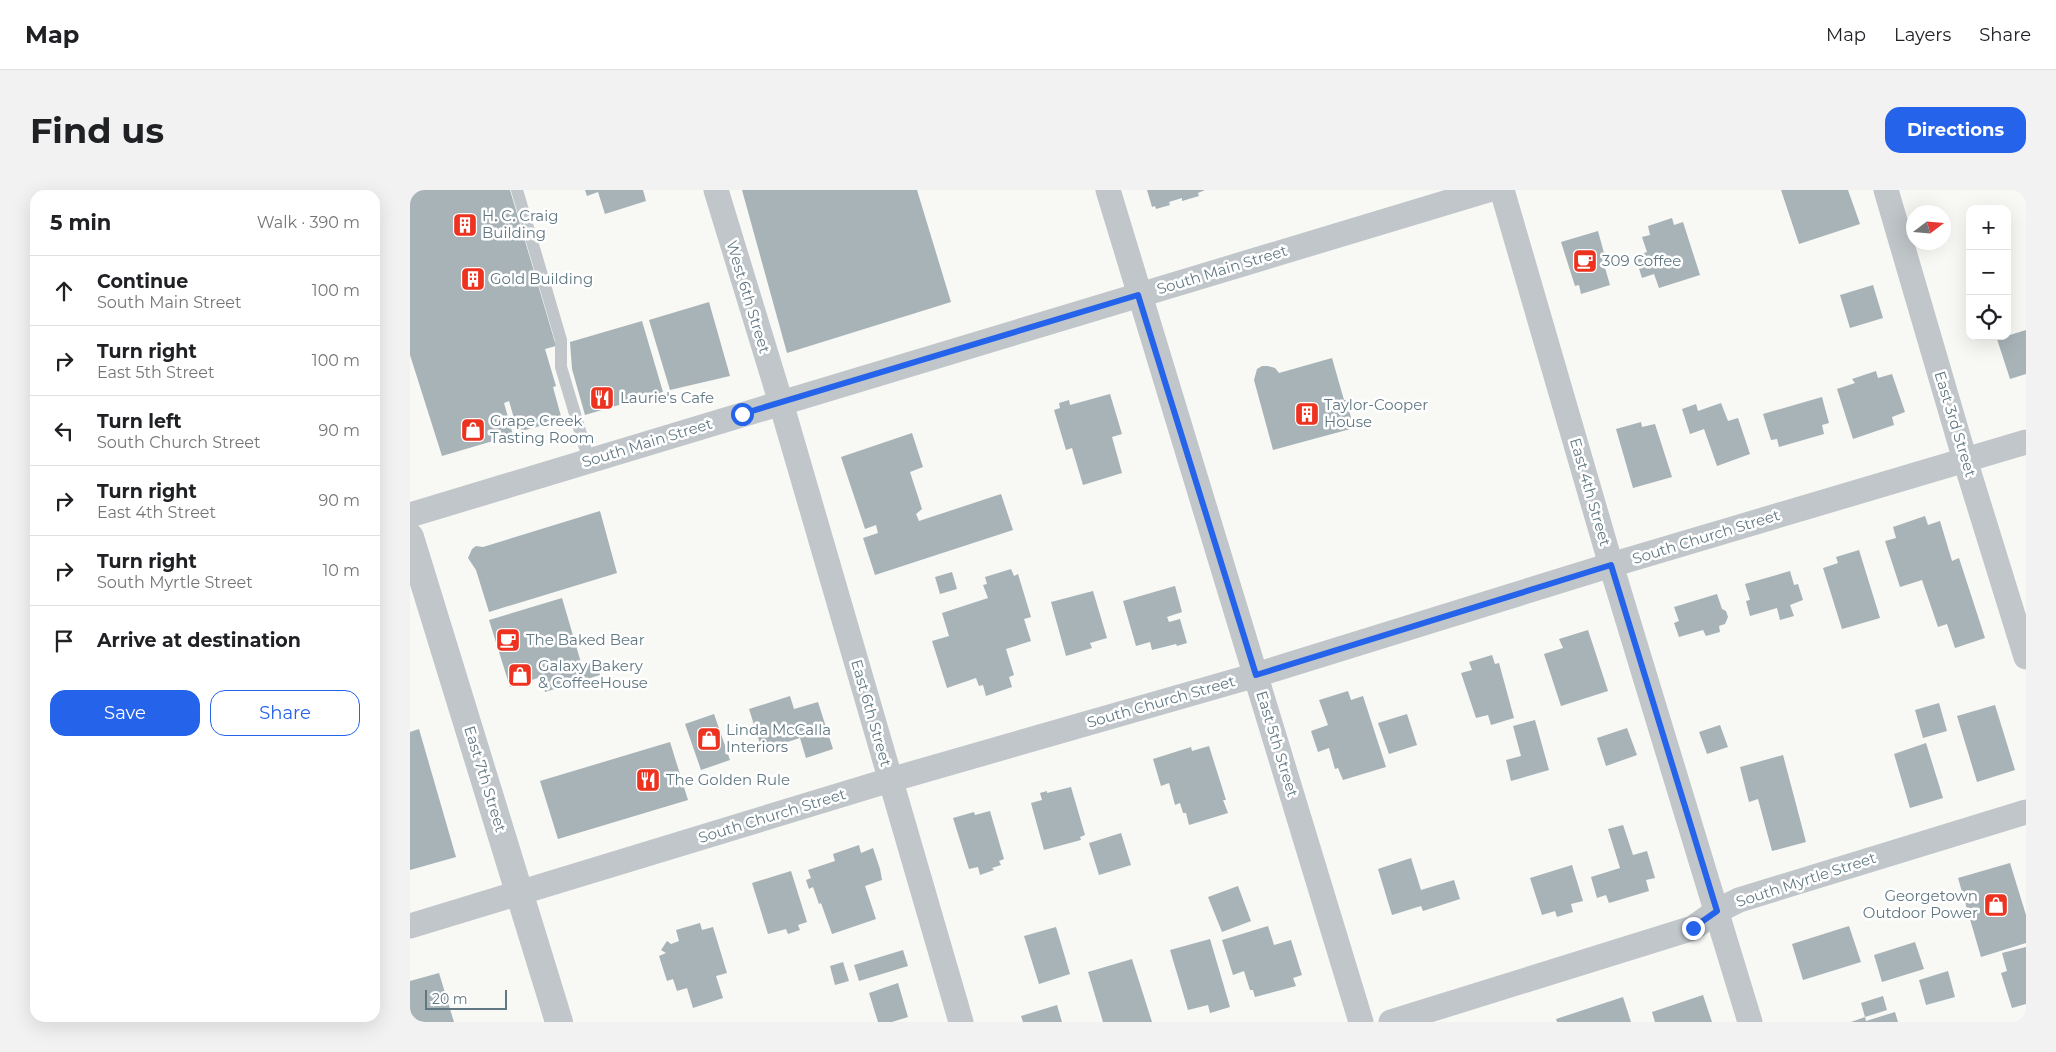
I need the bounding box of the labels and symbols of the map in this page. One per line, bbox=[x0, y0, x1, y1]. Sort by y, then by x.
north arrow bbox=[1906, 205, 1951, 250]
place label: H. C. Craig Building bbox=[482, 206, 558, 242]
building icon: H. C. Craig Building bbox=[452, 212, 478, 238]
street label: West 6th Street bbox=[722, 238, 775, 356]
street label: South Main Street bbox=[1154, 241, 1289, 298]
cafe icon: 309 Coffee bbox=[1572, 248, 1598, 274]
place label: 309 Coffee bbox=[1602, 251, 1681, 270]
building icon: Gold Building bbox=[460, 266, 486, 292]
place label: Gold Building bbox=[490, 269, 593, 288]
street label: East 3rd Street bbox=[1930, 369, 1981, 479]
restaurant icon: Laurie's Cafe bbox=[589, 385, 615, 411]
place label: Laurie's Cafe bbox=[620, 388, 714, 407]
place label: Taylor-Cooper House bbox=[1324, 395, 1428, 431]
building icon: Taylor-Cooper House bbox=[1294, 401, 1320, 427]
route start bbox=[731, 403, 754, 426]
place label: Grape Creek Tasting Room bbox=[490, 411, 594, 447]
street label: South Main Street bbox=[579, 414, 714, 471]
shop icon: Grape Creek Tasting Room bbox=[460, 417, 486, 443]
street label: East 4th Street bbox=[1566, 436, 1615, 548]
street label: South Church Street bbox=[1630, 505, 1782, 568]
cafe icon: The Baked Bear bbox=[495, 627, 521, 653]
place label: The Baked Bear bbox=[526, 630, 645, 649]
place label: Galaxy Bakery & CoffeeHouse bbox=[538, 656, 648, 692]
street label: East 6th Street bbox=[847, 657, 896, 769]
shop icon: Galaxy Bakery & CoffeeHouse bbox=[507, 662, 533, 688]
street label: South Church Street bbox=[1085, 671, 1237, 732]
street label: East 5th Street bbox=[1252, 688, 1303, 799]
place label: Linda McCalla Interiors bbox=[726, 720, 831, 756]
street label: East 7th Street bbox=[460, 723, 511, 834]
shop icon: Linda McCalla Interiors bbox=[696, 726, 722, 752]
restaurant icon: The Golden Rule bbox=[635, 767, 661, 793]
place label: The Golden Rule bbox=[666, 770, 790, 789]
street label: South Church Street bbox=[696, 784, 848, 847]
street label: South Myrtle Street bbox=[1733, 848, 1878, 911]
place label: Georgetown Outdoor Power bbox=[1863, 886, 1978, 922]
shop icon: Georgetown Outdoor Power bbox=[1983, 892, 2009, 918]
route end bbox=[1682, 917, 1705, 940]
scale bar bbox=[425, 987, 508, 1010]

